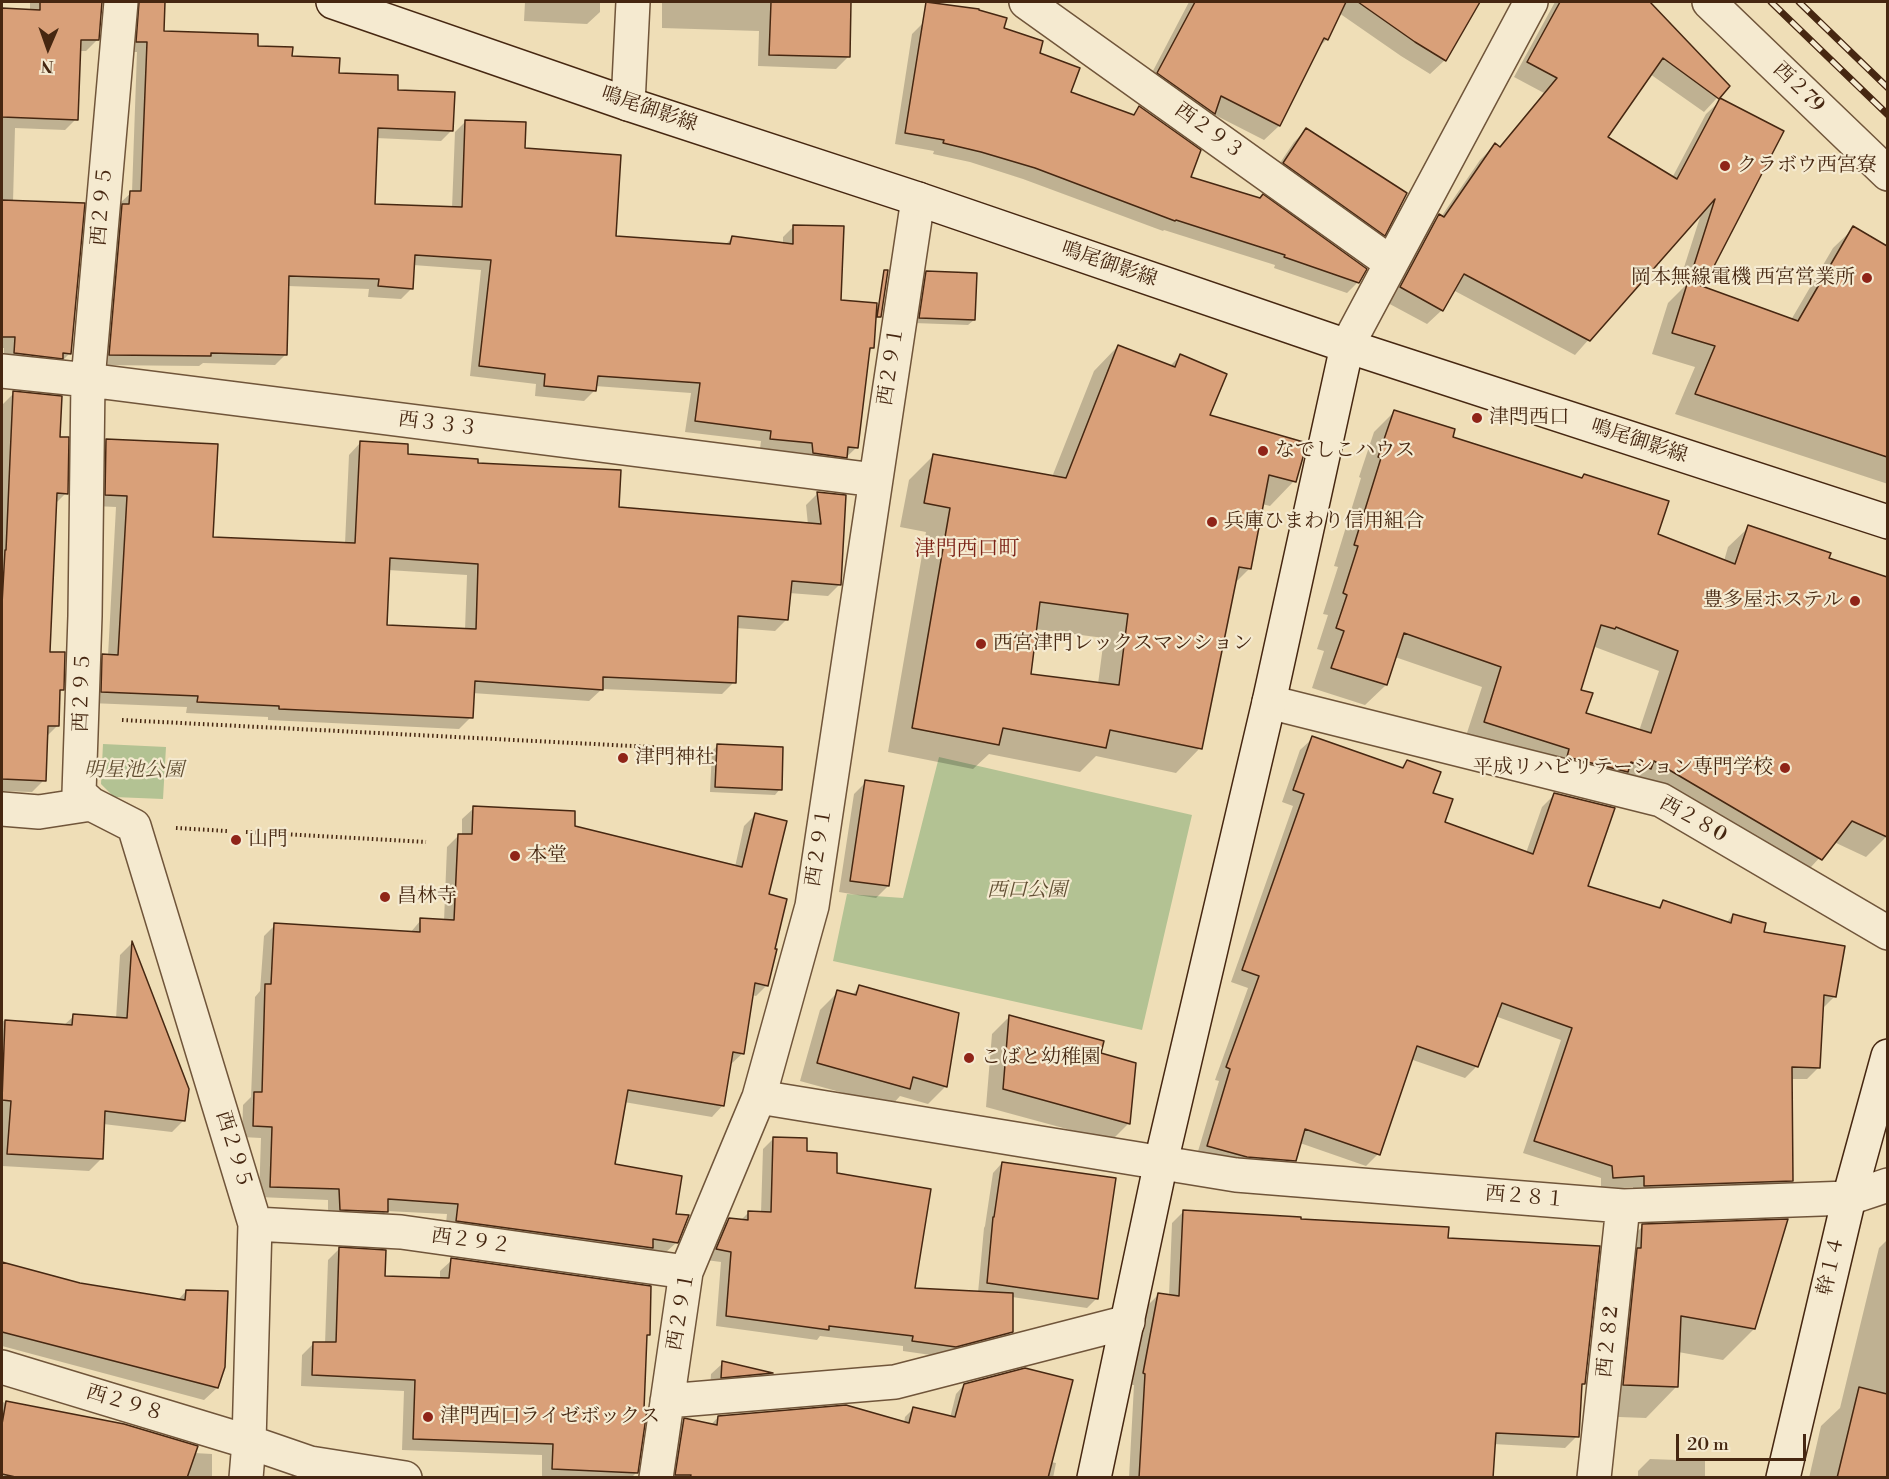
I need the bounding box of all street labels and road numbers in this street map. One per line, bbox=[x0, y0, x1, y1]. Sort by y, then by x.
street label: 西２79 bbox=[1767, 58, 1829, 118]
street label: 鳴尾御影線 bbox=[598, 82, 700, 138]
street label: 西２９３ bbox=[1170, 99, 1248, 165]
street label: 西２９５ bbox=[88, 165, 118, 247]
street label: 鳴尾御影線 bbox=[1058, 237, 1160, 293]
street label: 西２９１ bbox=[874, 325, 910, 407]
street label: 西３３３ bbox=[397, 408, 479, 442]
street label: 鳴尾御影線 bbox=[1588, 415, 1690, 469]
street label: 西２９５ bbox=[70, 652, 96, 732]
street label: 西２８0 bbox=[1655, 792, 1731, 848]
street label: 西２９１ bbox=[802, 806, 838, 888]
street label: 西２９５ bbox=[210, 1108, 256, 1192]
street label: 西２８１ bbox=[1484, 1183, 1566, 1213]
street label: 西２９２ bbox=[430, 1225, 512, 1259]
street label: 幹１４ bbox=[1814, 1234, 1850, 1298]
street label: 西２９１ bbox=[663, 1270, 701, 1352]
street label: 西２８2 bbox=[1593, 1305, 1625, 1379]
street label: 西２９８ bbox=[83, 1381, 167, 1427]

